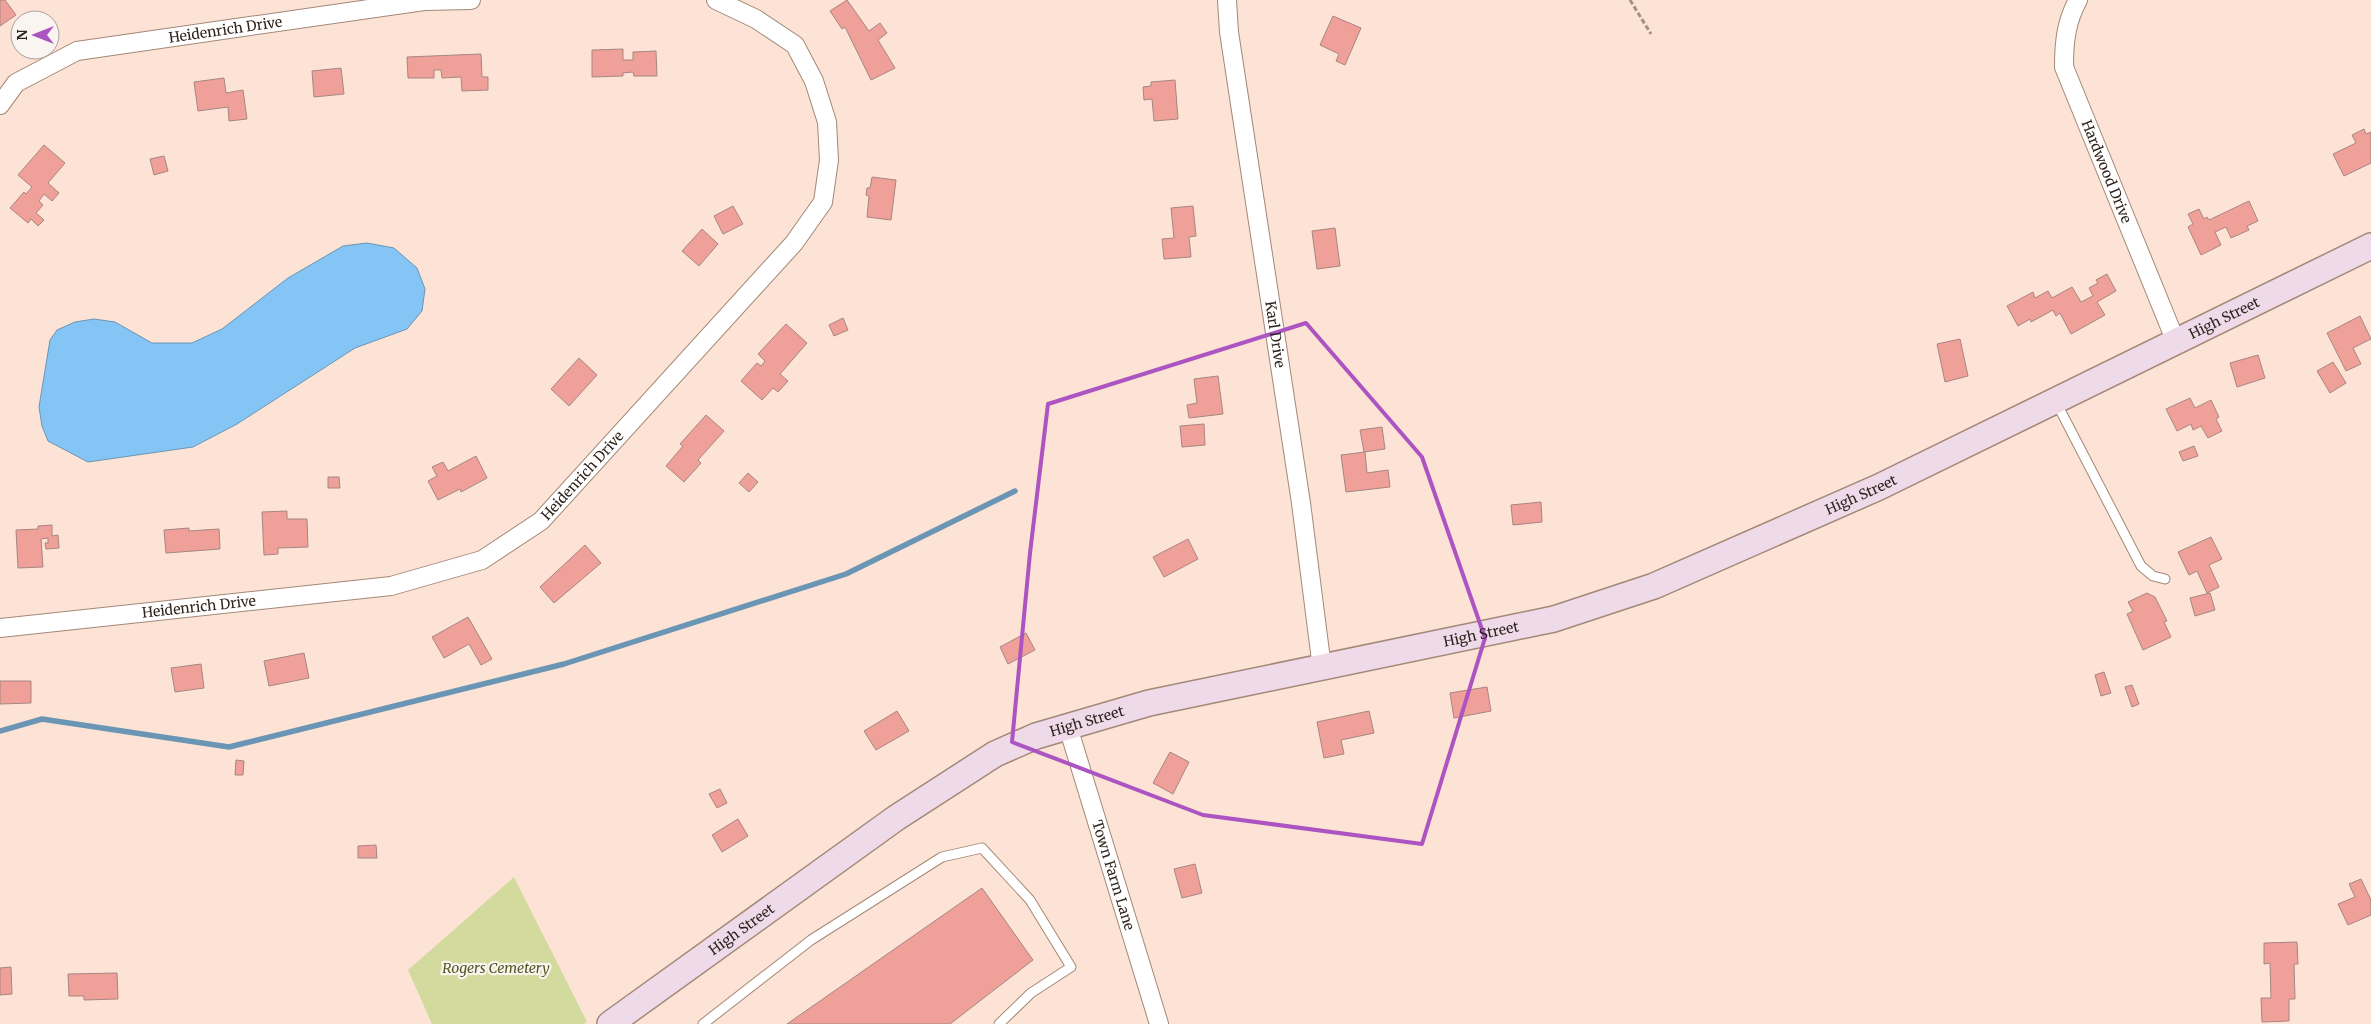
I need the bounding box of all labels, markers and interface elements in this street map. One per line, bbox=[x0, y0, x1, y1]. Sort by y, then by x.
north arrow bbox=[10, 10, 60, 60]
street label: Heidenrich Drive bbox=[167, 13, 283, 47]
text: N bbox=[13, 29, 31, 41]
street label: Hardwood Drive bbox=[2077, 117, 2136, 226]
street label: High Street bbox=[2186, 293, 2263, 343]
street label: Karl Drive bbox=[1261, 300, 1289, 369]
street label: Heidenrich Drive bbox=[537, 427, 628, 524]
street label: High Street bbox=[1822, 470, 1900, 519]
street label: Heidenrich Drive bbox=[141, 592, 257, 622]
street label: High Street bbox=[1442, 617, 1521, 651]
street label: High Street bbox=[1047, 702, 1127, 741]
street label: Town Farm Lane bbox=[1088, 818, 1139, 933]
street label: High Street bbox=[705, 899, 778, 959]
park label: Rogers Cemetery bbox=[442, 959, 550, 977]

